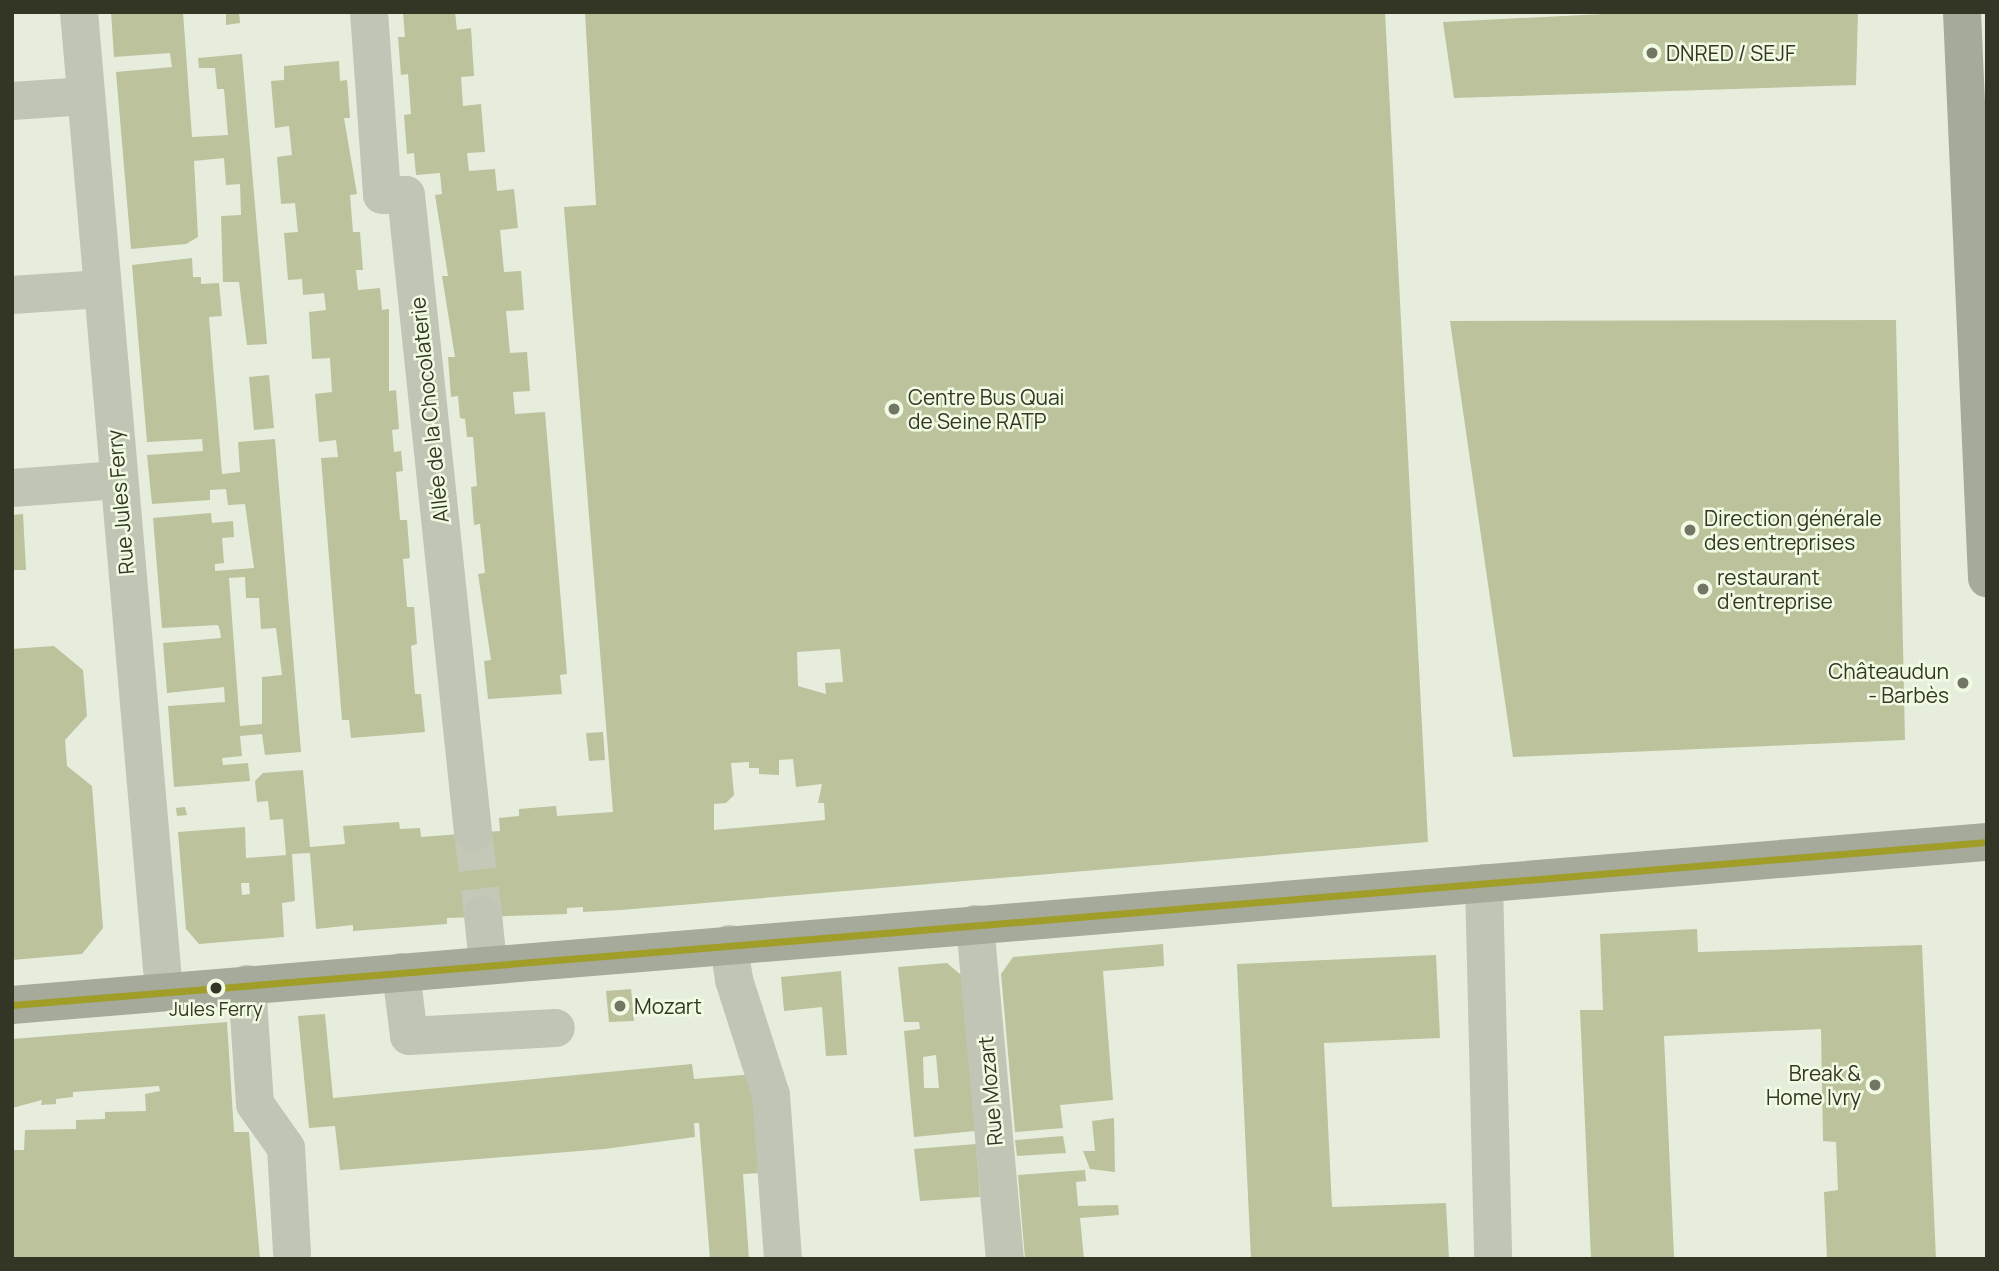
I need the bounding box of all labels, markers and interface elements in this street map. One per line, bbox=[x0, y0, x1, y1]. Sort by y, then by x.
place label: DNRED / SEJF bbox=[1666, 40, 1796, 66]
marker: DNRED / SEJF bbox=[1644, 45, 1660, 61]
street label: Allée de la Chocolaterie bbox=[405, 296, 453, 524]
place label: Centre Bus Quai de Seine RATP bbox=[908, 384, 1065, 434]
marker: Centre Bus Quai de Seine RATP bbox=[886, 401, 902, 417]
street label: Rue Jules Ferry bbox=[101, 428, 139, 576]
place label: Direction générale des entreprises bbox=[1704, 505, 1882, 555]
marker: Direction générale des entreprises bbox=[1682, 522, 1698, 538]
place label: restaurant d'entreprise bbox=[1717, 564, 1833, 614]
marker: restaurant d'entreprise bbox=[1695, 581, 1711, 597]
place label: Châteaudun - Barbès bbox=[1828, 658, 1949, 708]
marker: Châteaudun - Barbès bbox=[1955, 675, 1971, 691]
marker: Jules Ferry bbox=[209, 981, 223, 995]
place label: Mozart bbox=[634, 993, 702, 1019]
marker: Mozart bbox=[612, 998, 628, 1014]
place label: Jules Ferry bbox=[169, 999, 263, 1021]
street label: Rue Mozart bbox=[973, 1035, 1007, 1147]
place label: Break & Home Ivry bbox=[1766, 1060, 1861, 1110]
marker: Break & Home Ivry bbox=[1867, 1077, 1883, 1093]

